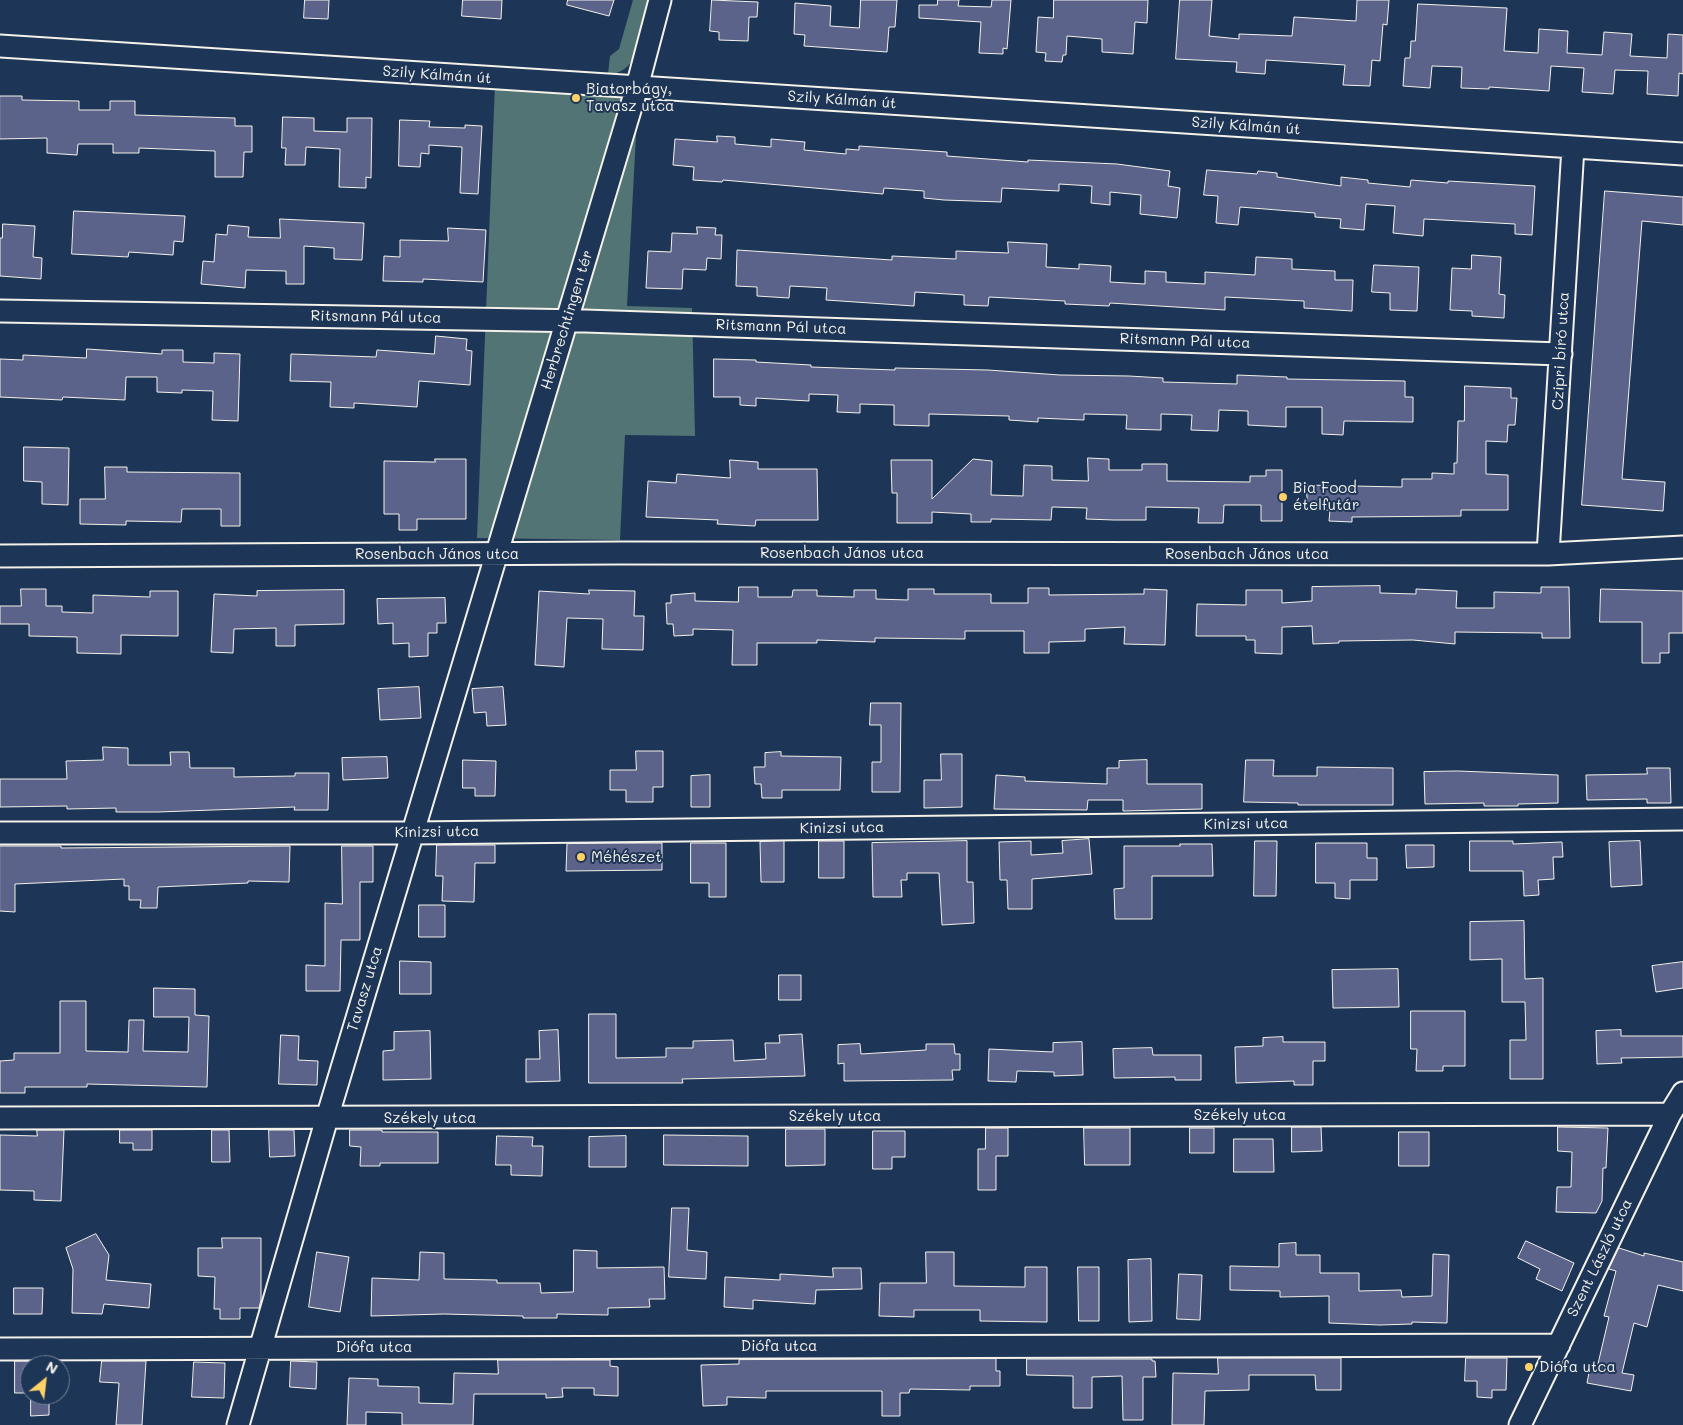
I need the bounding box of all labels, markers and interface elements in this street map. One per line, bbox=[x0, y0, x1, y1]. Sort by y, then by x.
street label: Szily Kálmán út bbox=[382, 62, 492, 88]
place label: Biatorbágy, Tavasz utca bbox=[586, 80, 674, 115]
street label: Szily Kálmán út bbox=[787, 87, 897, 113]
marker: Biatorbágy, Tavasz utca bbox=[570, 92, 582, 104]
street label: Szily Kálmán út bbox=[1191, 113, 1301, 139]
street label: Herbrechtingen tér bbox=[537, 248, 597, 392]
street label: Czipri bíró utca bbox=[1549, 291, 1573, 411]
street label: Ritsmann Pál utca bbox=[310, 307, 442, 327]
street label: Ritsmann Pál utca bbox=[715, 316, 847, 338]
street label: Ritsmann Pál utca bbox=[1119, 330, 1251, 352]
place label: Bia Food ételfutár bbox=[1293, 479, 1359, 514]
marker: Bia Food ételfutár bbox=[1277, 491, 1289, 503]
street label: Rosenbach János utca bbox=[760, 544, 924, 562]
street label: Rosenbach János utca bbox=[355, 545, 519, 563]
street label: Rosenbach János utca bbox=[1165, 545, 1329, 563]
street label: Kinizsi utca bbox=[1204, 814, 1288, 834]
street label: Kinizsi utca bbox=[800, 818, 884, 838]
street label: Kinizsi utca bbox=[395, 822, 479, 842]
place label: Méhészet bbox=[591, 848, 662, 866]
marker: Méhészet bbox=[575, 851, 587, 863]
street label: Tavasz utca bbox=[343, 944, 387, 1034]
street label: Székely utca bbox=[1194, 1106, 1286, 1124]
street label: Székely utca bbox=[789, 1107, 881, 1125]
street label: Székely utca bbox=[384, 1109, 476, 1127]
street label: Szent László utca bbox=[1564, 1196, 1636, 1320]
street label: Diófa utca bbox=[741, 1337, 817, 1355]
street label: Diófa utca bbox=[336, 1338, 412, 1356]
north arrow bbox=[20, 1355, 70, 1405]
text: N bbox=[43, 1356, 61, 1378]
place label: Diófa utca bbox=[1539, 1358, 1616, 1376]
marker: Diófa utca bbox=[1523, 1361, 1535, 1373]

